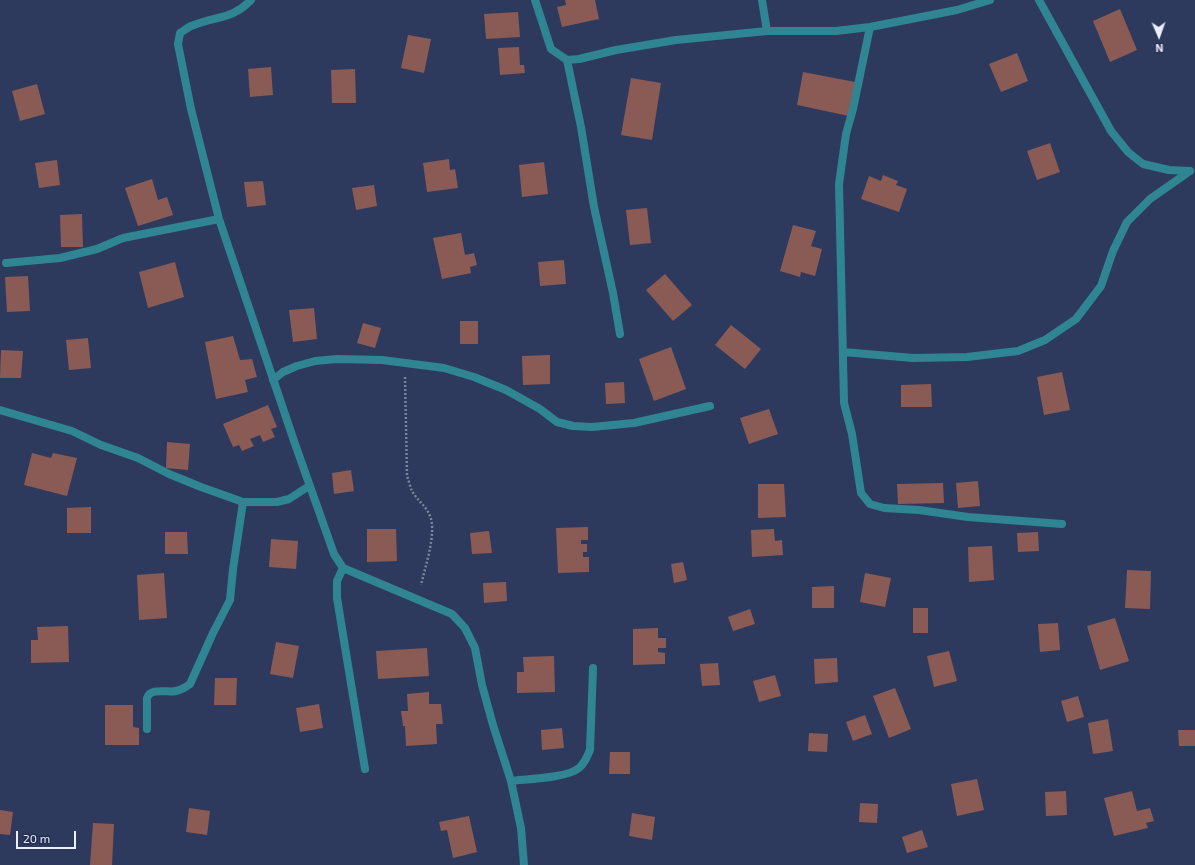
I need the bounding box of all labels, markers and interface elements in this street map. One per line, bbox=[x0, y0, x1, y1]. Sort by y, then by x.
north arrow bbox=[1139, 16, 1179, 56]
text: N bbox=[1155, 42, 1164, 55]
scale bar bbox=[18, 823, 78, 849]
text: 20 m bbox=[23, 831, 50, 845]

